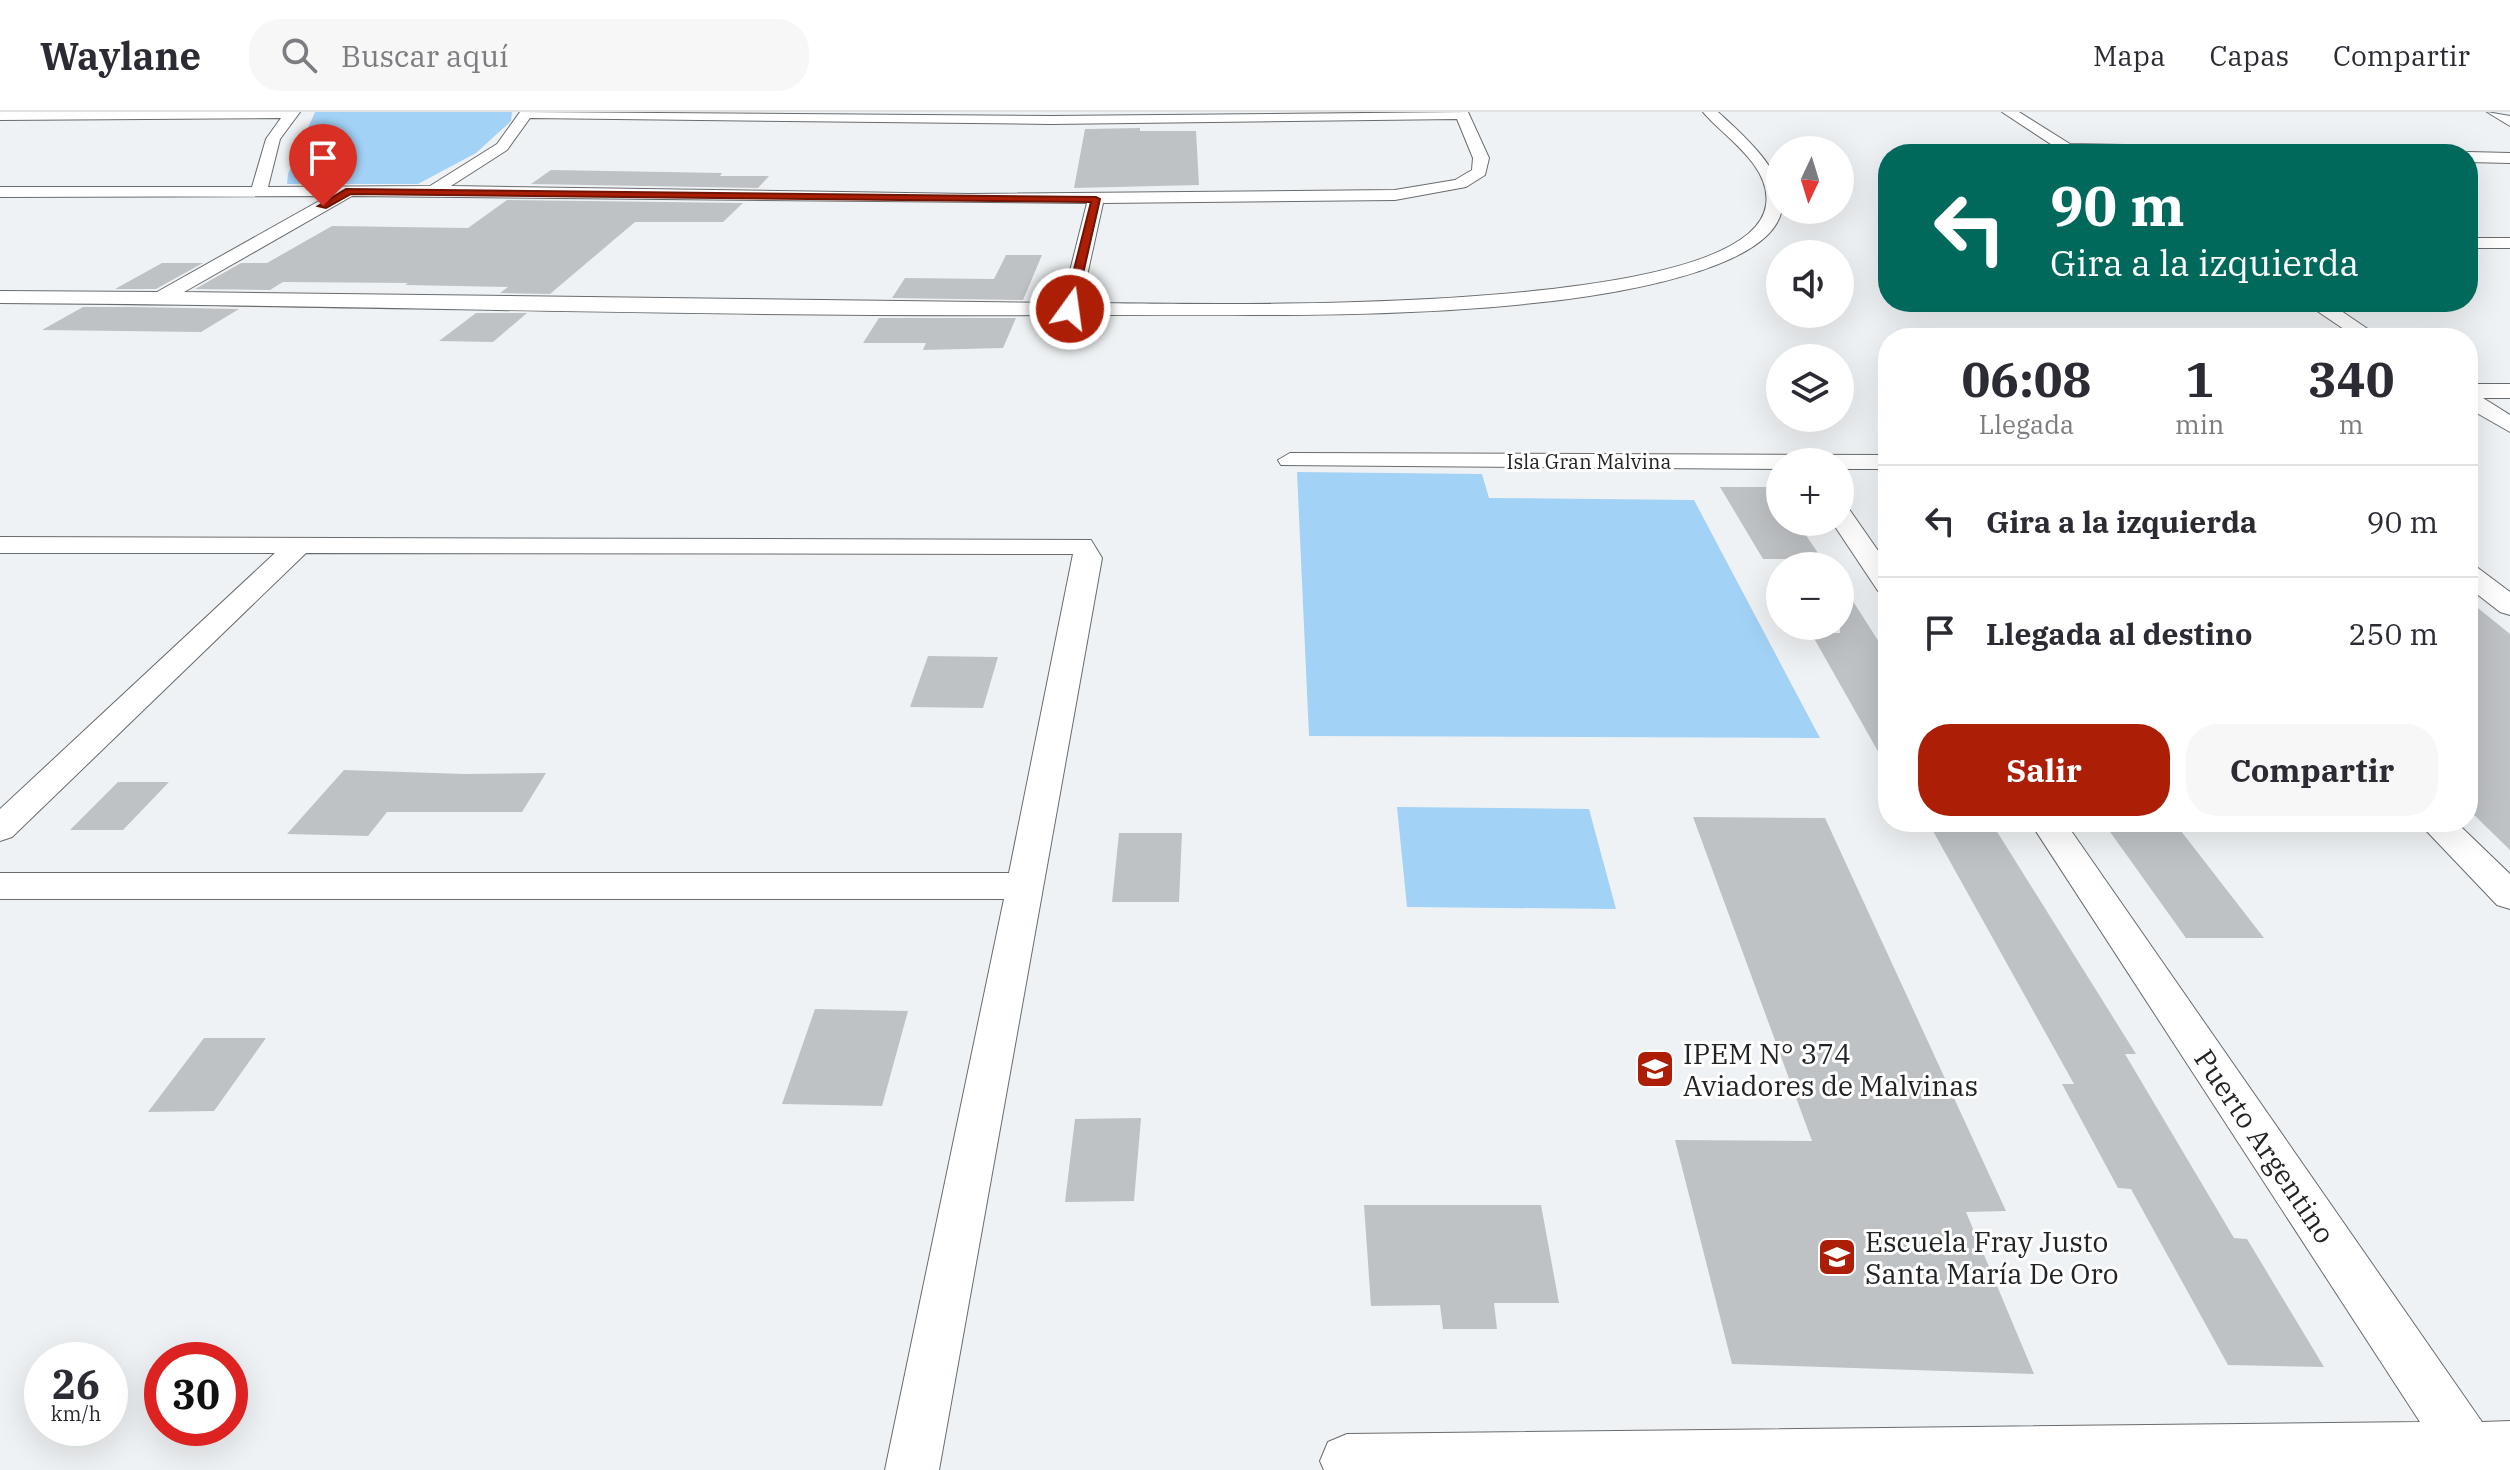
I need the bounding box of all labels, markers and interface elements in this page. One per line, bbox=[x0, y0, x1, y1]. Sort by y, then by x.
search box bbox=[249, 19, 809, 91]
text: Waylane bbox=[40, 31, 201, 80]
icon: search bbox=[277, 33, 321, 77]
text: Buscar aquí bbox=[341, 36, 508, 75]
text: Mapa bbox=[2093, 37, 2166, 74]
text: Capas bbox=[2210, 37, 2289, 74]
text: Compartir bbox=[2333, 37, 2470, 74]
pin bbox=[289, 124, 357, 206]
icon: arrive bbox=[301, 136, 345, 180]
north arrow bbox=[1766, 136, 1854, 224]
map controls bbox=[1766, 136, 1854, 640]
text: 90 m bbox=[2050, 169, 2185, 241]
icon: left bbox=[1918, 176, 2022, 280]
text: Gira a la izquierda bbox=[2050, 239, 2359, 286]
button: sound bbox=[1766, 240, 1854, 328]
position arrow bbox=[1028, 267, 1112, 351]
button: layers bbox=[1766, 344, 1854, 432]
text: 06:08 bbox=[1962, 348, 2091, 410]
text: 1 bbox=[2185, 348, 2214, 410]
text: 340 bbox=[2308, 348, 2394, 410]
text: Llegada bbox=[1979, 407, 2074, 441]
text: min bbox=[2175, 407, 2224, 441]
text: m bbox=[2339, 407, 2364, 441]
street label: Isla Gran Malvina bbox=[1507, 448, 1672, 475]
button: + bbox=[1766, 448, 1854, 536]
icon: left bbox=[1918, 499, 1962, 543]
text: Gira a la izquierda bbox=[1986, 502, 2257, 541]
text: 90 m bbox=[2366, 502, 2438, 541]
button: − bbox=[1766, 552, 1854, 640]
icon: arrive bbox=[1918, 611, 1962, 655]
text: Llegada al destino bbox=[1986, 614, 2252, 653]
text: 250 m bbox=[2348, 614, 2438, 653]
button: Salir bbox=[1918, 724, 2170, 816]
button: Compartir bbox=[2186, 724, 2438, 816]
place label: IPEM N° 374 Aviadores de Malvinas bbox=[1683, 1035, 1978, 1104]
street label: Puerto Argentino bbox=[2186, 1042, 2344, 1250]
school or university icon: IPEM N° 374 Aviadores de Malvinas bbox=[1634, 1048, 1676, 1090]
place label: Escuela Fray Justo Santa María De Oro bbox=[1865, 1223, 2119, 1292]
school or university icon: Escuela Fray Justo Santa María De Oro bbox=[1816, 1236, 1858, 1278]
speed limit sign: 30 bbox=[144, 1342, 248, 1446]
text: 26 bbox=[52, 1358, 100, 1410]
text: km/h bbox=[51, 1400, 101, 1427]

